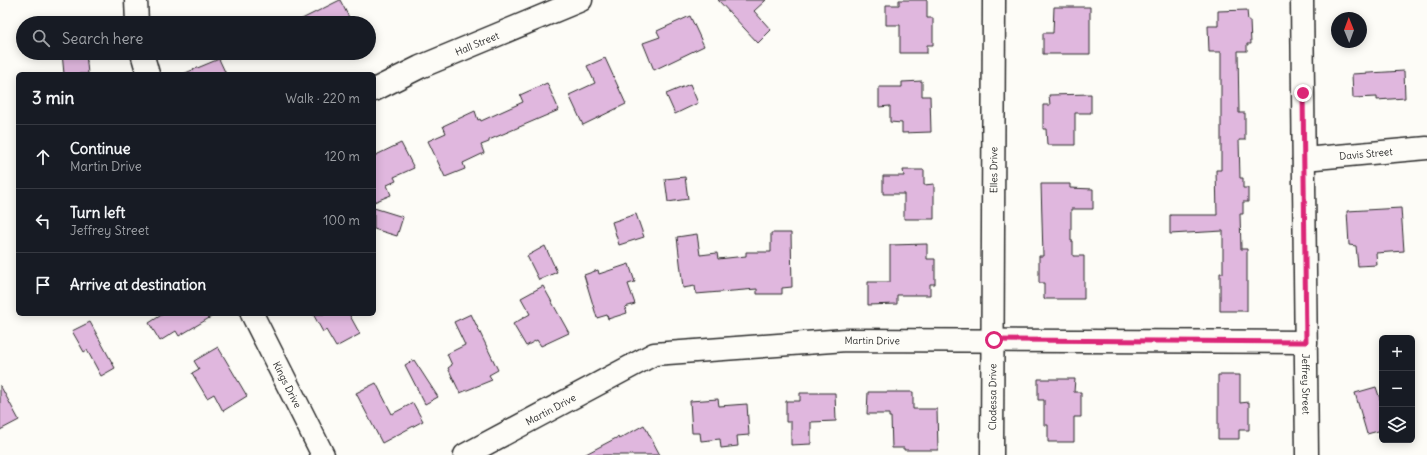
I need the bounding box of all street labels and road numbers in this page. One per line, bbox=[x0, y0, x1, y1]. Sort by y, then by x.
street label: Hall Street bbox=[453, 29, 502, 59]
street label: Davis Street bbox=[1339, 145, 1394, 163]
street label: Elles Drive bbox=[987, 147, 1000, 193]
street label: Martin Drive bbox=[844, 334, 900, 347]
street label: Jeffrey Street bbox=[1299, 353, 1313, 415]
street label: Kings Drive bbox=[270, 359, 304, 410]
street label: Clodessa Drive bbox=[986, 364, 999, 430]
street label: Martin Drive bbox=[523, 391, 578, 429]

